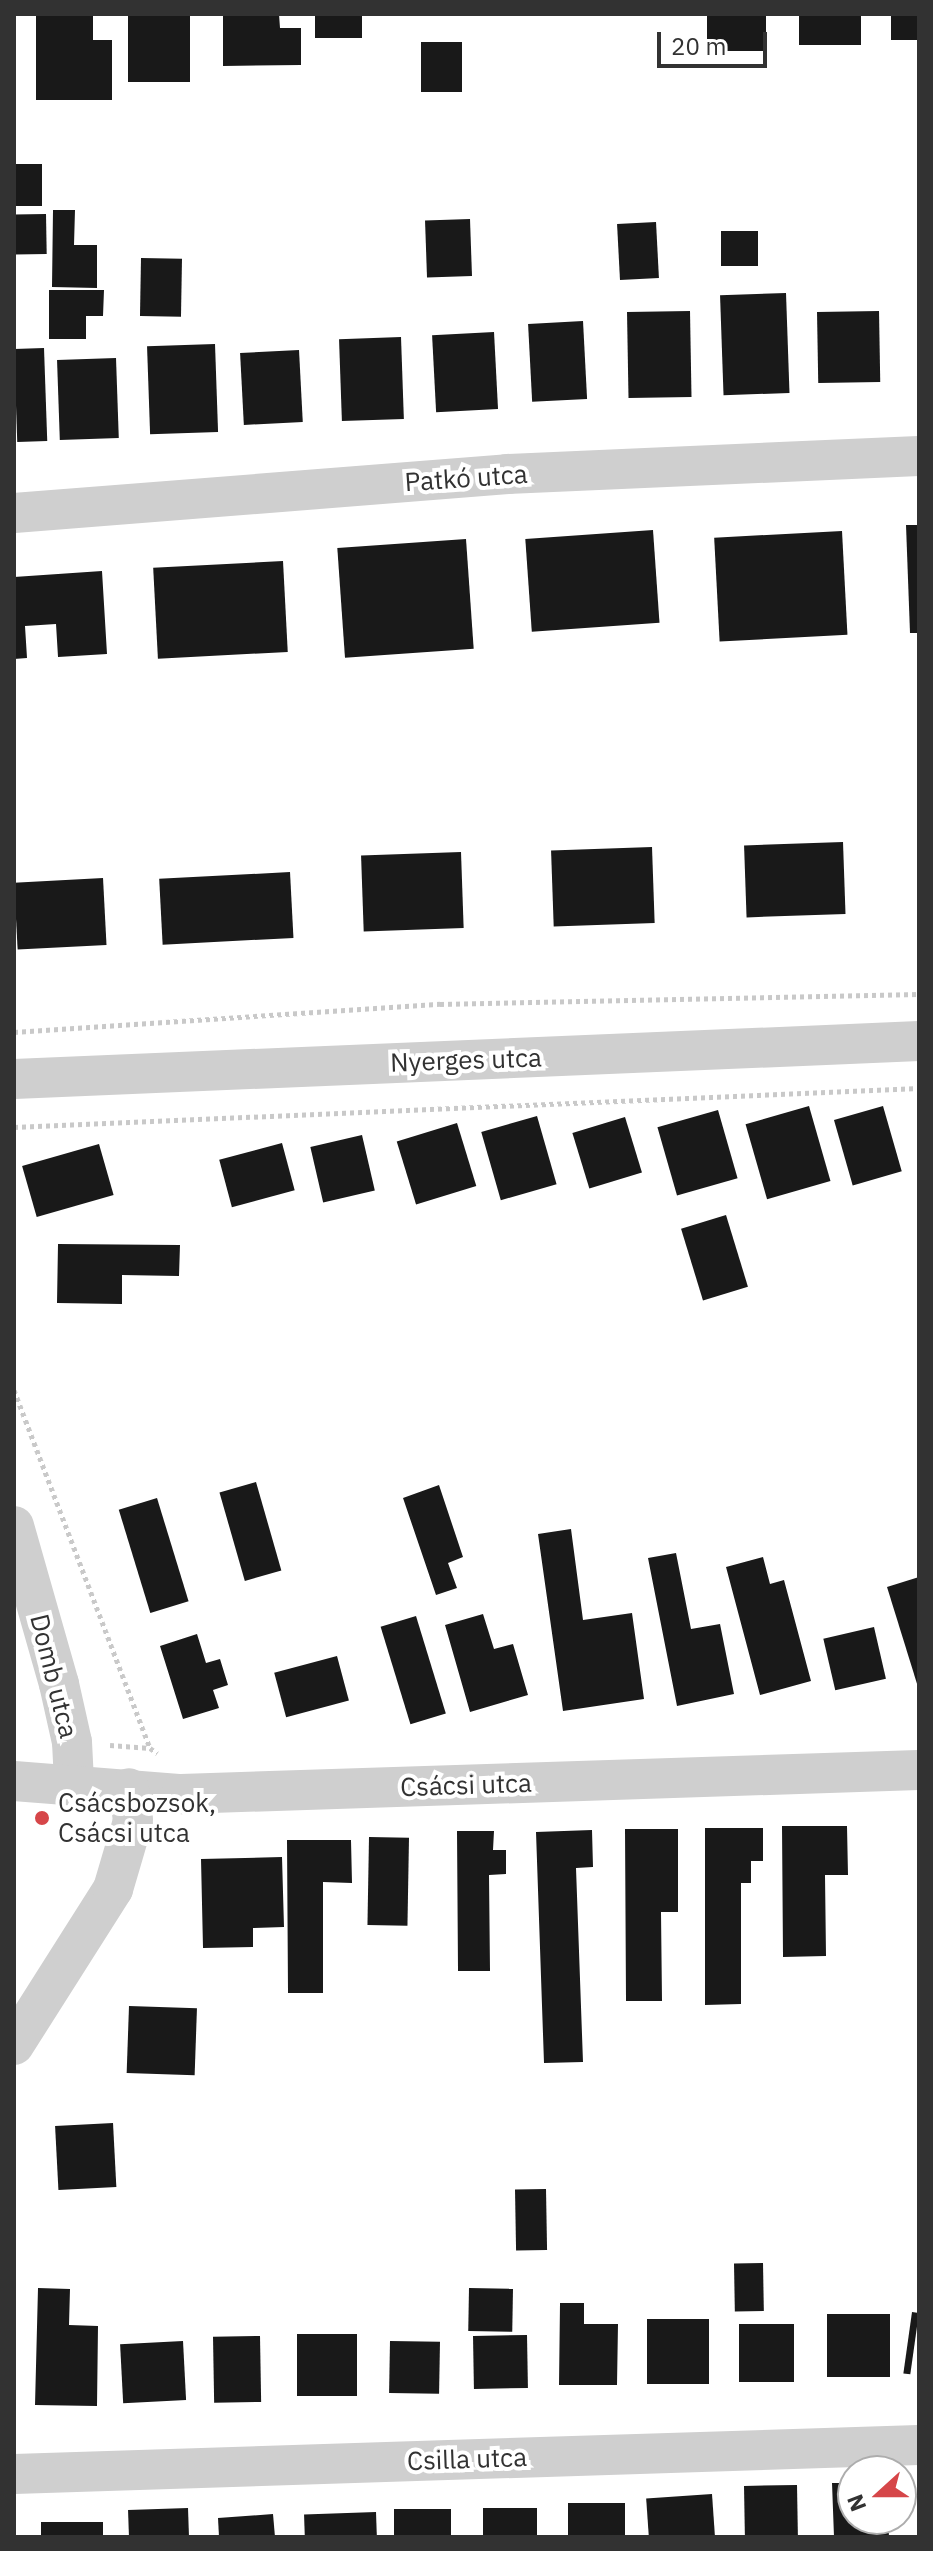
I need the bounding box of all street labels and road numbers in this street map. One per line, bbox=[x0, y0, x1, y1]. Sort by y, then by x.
street label: Patkó utca bbox=[403, 458, 529, 498]
street label: Nyerges utca bbox=[390, 1042, 542, 1078]
street label: Domb utca bbox=[24, 1611, 84, 1741]
street label: Csácsi utca bbox=[400, 1767, 532, 1803]
street label: Csilla utca bbox=[406, 2441, 528, 2477]

